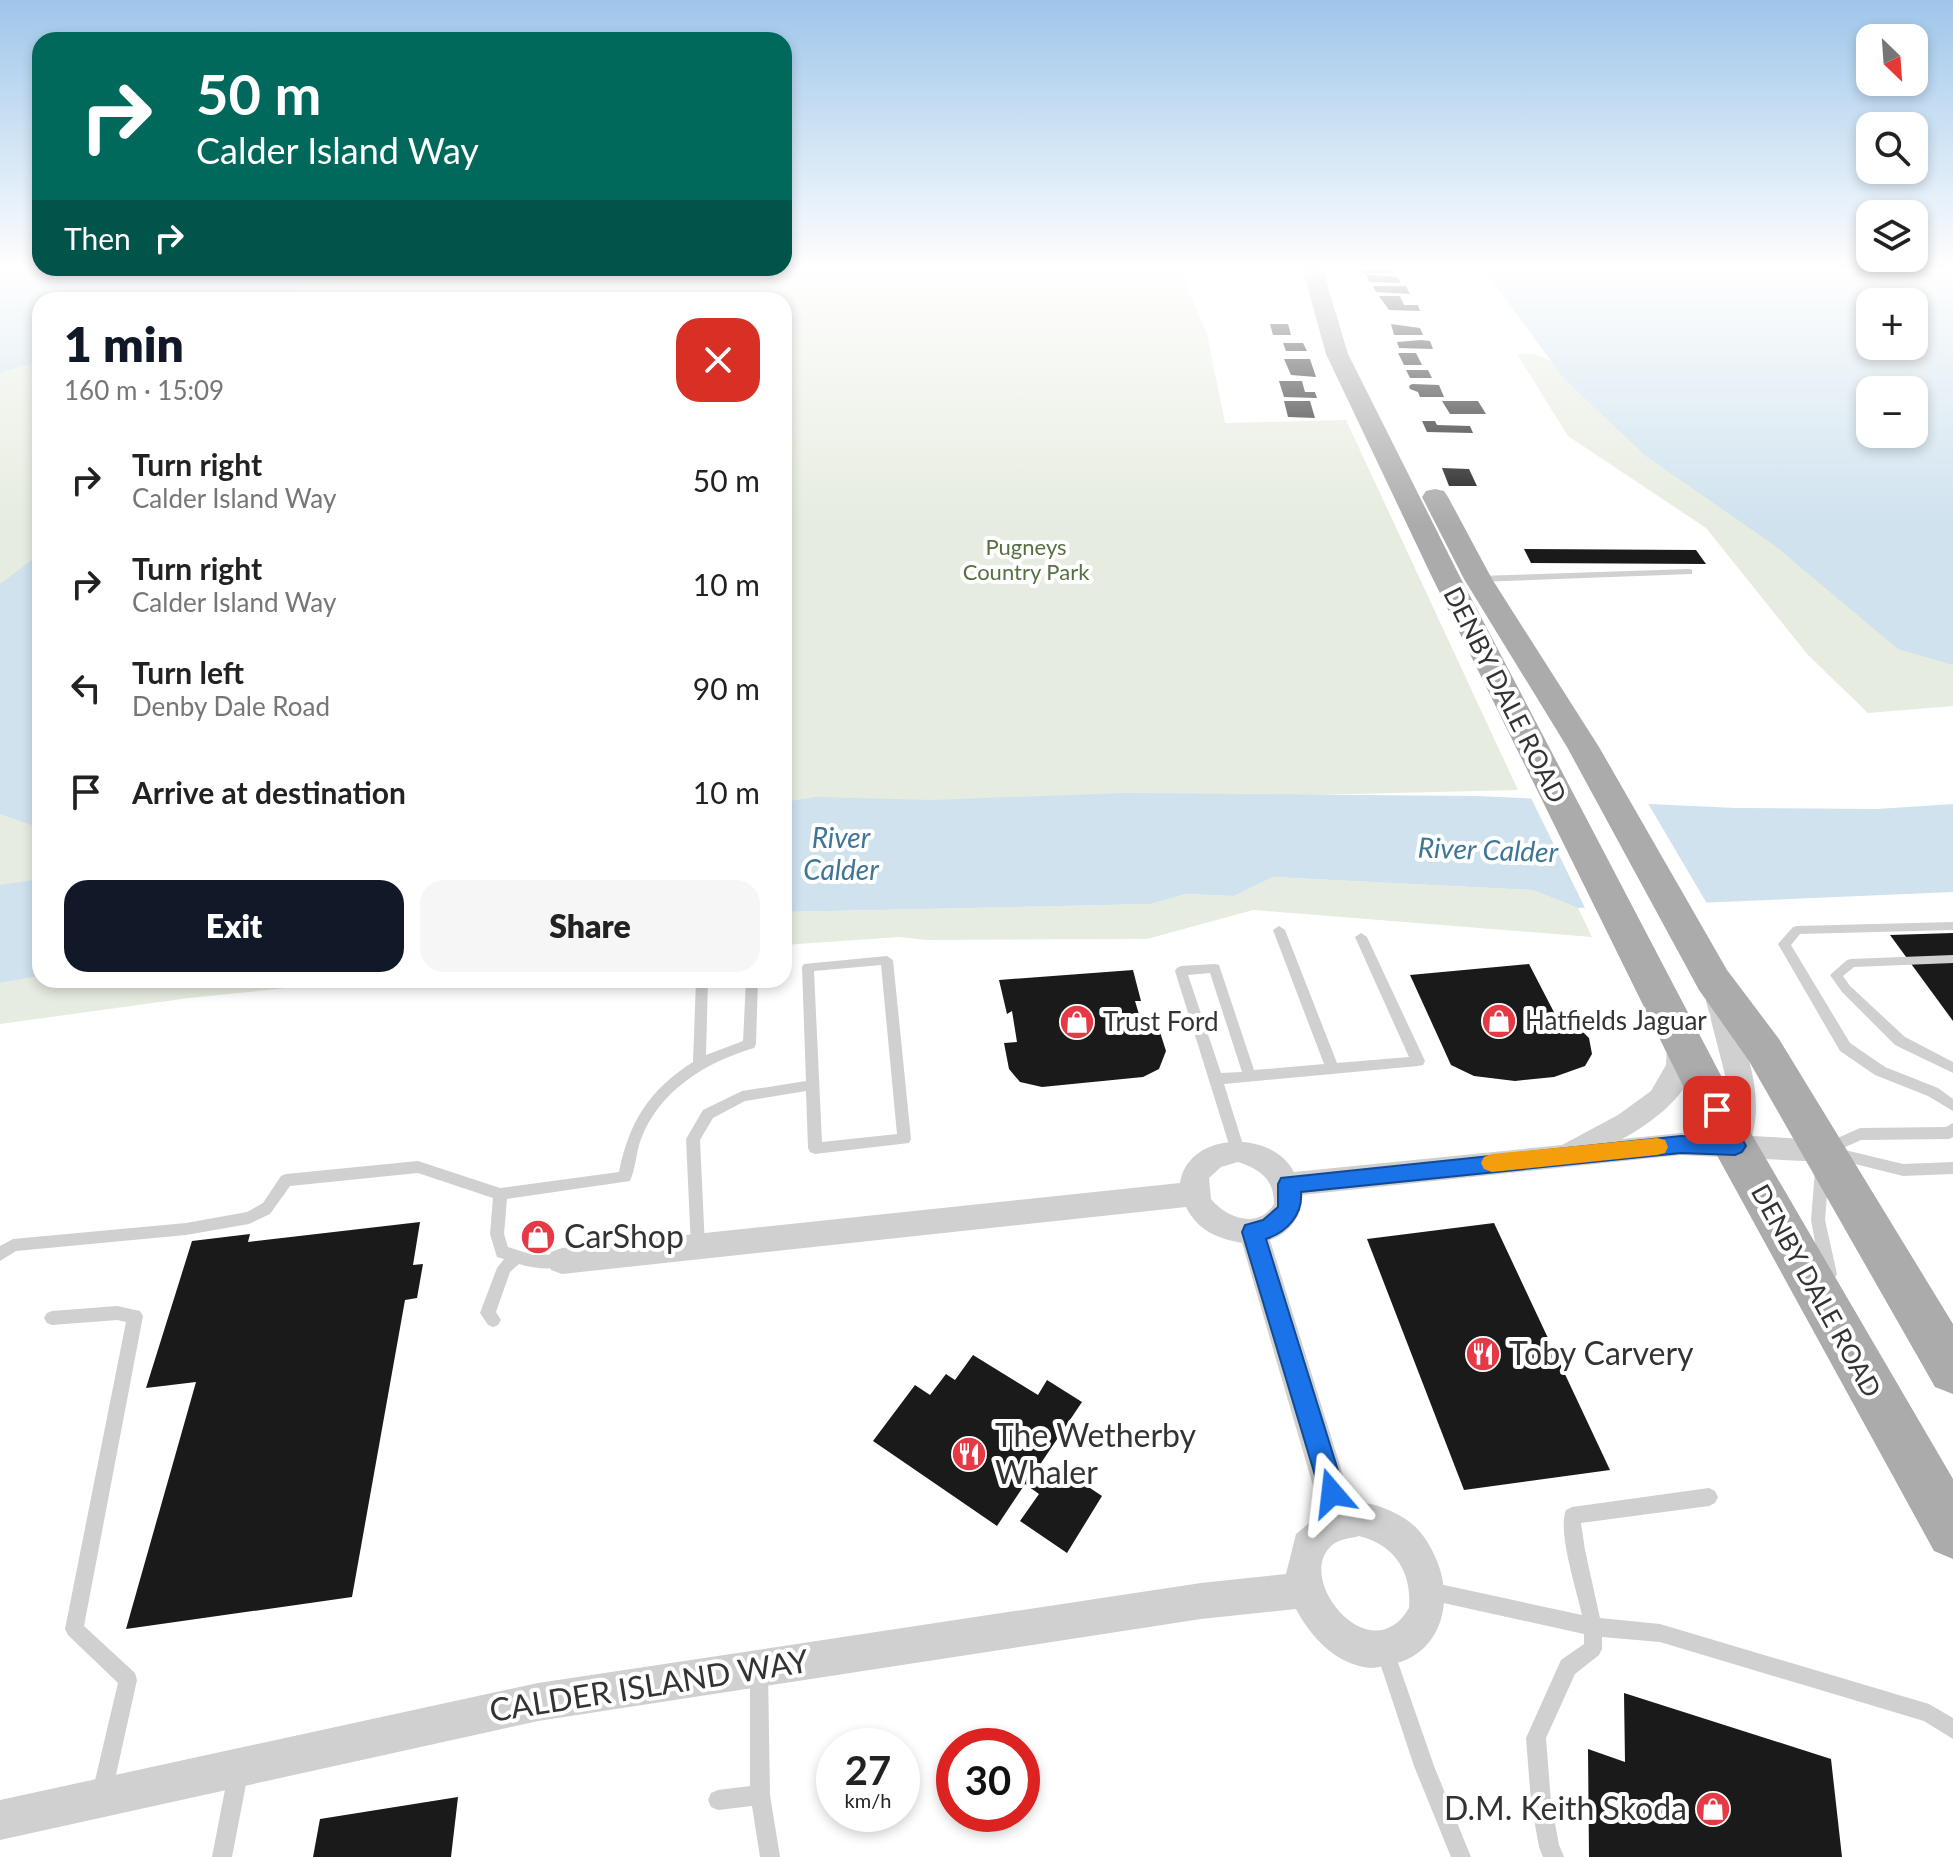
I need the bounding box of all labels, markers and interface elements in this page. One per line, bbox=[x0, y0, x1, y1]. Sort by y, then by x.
north arrow bbox=[1856, 24, 1928, 96]
map controls bbox=[1856, 24, 1928, 448]
text: 50 m bbox=[196, 60, 321, 127]
icon: right bbox=[64, 64, 168, 168]
button: search bbox=[1856, 112, 1928, 184]
text: Calder Island Way bbox=[196, 128, 479, 172]
button: layers bbox=[1856, 200, 1928, 272]
icon: right bbox=[147, 216, 191, 260]
text: Then bbox=[64, 220, 131, 256]
button: + bbox=[1856, 288, 1928, 360]
text: 1 min bbox=[64, 315, 184, 372]
button: close bbox=[676, 318, 760, 402]
text: 160 m · 15:09 bbox=[64, 374, 224, 406]
button: − bbox=[1856, 376, 1928, 448]
text: Turn right bbox=[132, 446, 262, 482]
icon: right bbox=[64, 458, 108, 502]
text: 50 m bbox=[693, 462, 760, 498]
text: Calder Island Way bbox=[132, 482, 336, 514]
park label: Pugneys Country Park bbox=[963, 533, 1090, 585]
text: Turn right bbox=[132, 550, 262, 586]
icon: right bbox=[64, 562, 108, 606]
text: 10 m bbox=[693, 566, 760, 602]
street label: DENBY DALE ROAD bbox=[1438, 581, 1574, 808]
text: Calder Island Way bbox=[132, 586, 336, 618]
text: Turn left bbox=[132, 654, 244, 690]
icon: left bbox=[64, 666, 108, 710]
text: 90 m bbox=[693, 670, 760, 706]
text: Denby Dale Road bbox=[132, 690, 330, 722]
icon: arrive bbox=[64, 770, 108, 814]
text: Arrive at destination bbox=[132, 774, 406, 810]
text: 10 m bbox=[693, 774, 760, 810]
water label: River Calder bbox=[803, 820, 879, 886]
water label: River Calder bbox=[1417, 830, 1559, 868]
button: Exit bbox=[64, 880, 404, 972]
button: Share bbox=[420, 880, 760, 972]
shop icon: Hatfields Jaguar bbox=[1480, 1002, 1518, 1040]
shop icon: Trust Ford bbox=[1058, 1003, 1096, 1041]
place label: Hatfields Jaguar bbox=[1525, 1004, 1707, 1036]
place label: Trust Ford bbox=[1103, 1005, 1219, 1037]
pin bbox=[1683, 1076, 1751, 1144]
icon: arrive bbox=[1695, 1088, 1739, 1132]
street label: DENBY DALE ROAD bbox=[1745, 1179, 1889, 1403]
place label: CarShop bbox=[564, 1216, 684, 1255]
shop icon: CarShop bbox=[519, 1218, 557, 1256]
place label: Toby Carvery bbox=[1509, 1333, 1694, 1372]
restaurant icon: Toby Carvery bbox=[1464, 1335, 1502, 1373]
place label: The Wetherby Whaler bbox=[995, 1415, 1197, 1491]
restaurant icon: The Wetherby Whaler bbox=[950, 1435, 988, 1473]
position arrow bbox=[1290, 1451, 1374, 1535]
street label: CALDER ISLAND WAY bbox=[486, 1640, 811, 1729]
speed limit sign: 30 bbox=[936, 1728, 1040, 1832]
text: 27 bbox=[845, 1746, 891, 1794]
text: km/h bbox=[845, 1788, 891, 1812]
place label: D.M. Keith Skoda bbox=[1444, 1788, 1687, 1827]
shop icon: D.M. Keith Skoda bbox=[1694, 1790, 1732, 1828]

